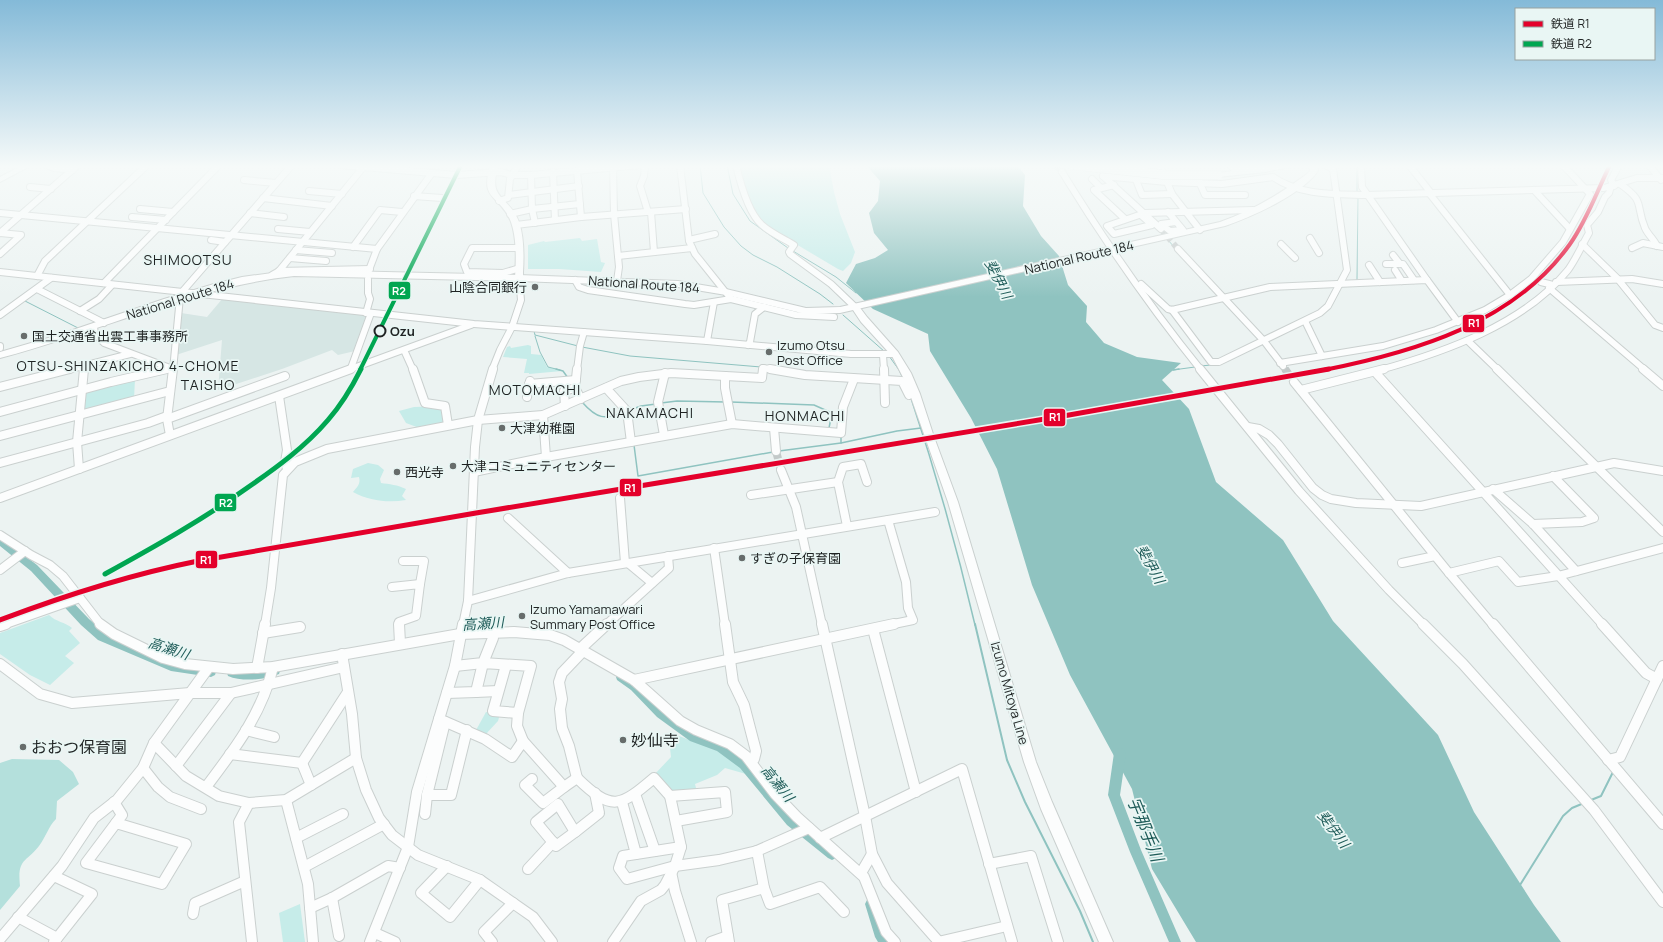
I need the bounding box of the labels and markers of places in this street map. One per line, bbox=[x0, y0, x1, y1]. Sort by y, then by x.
place label: 山陰合同銀行 bbox=[449, 278, 527, 296]
marker: 山陰合同銀行 bbox=[530, 282, 540, 292]
place label: Ozu bbox=[390, 322, 415, 340]
marker: Ozu bbox=[373, 324, 387, 338]
place label: 国土交通省出雲工事事務所 bbox=[32, 327, 188, 345]
marker: 国土交通省出雲工事事務所 bbox=[19, 331, 29, 341]
place label: Izumo Otsu Post Office bbox=[777, 336, 845, 369]
marker: Izumo Otsu Post Office bbox=[764, 347, 774, 357]
place label: 大津幼稚園 bbox=[510, 419, 575, 437]
marker: 大津幼稚園 bbox=[497, 423, 507, 433]
place label: 大津コミュニティセンター bbox=[461, 457, 616, 475]
marker: 大津コミュニティセンター bbox=[448, 461, 458, 471]
place label: 西光寺 bbox=[405, 463, 444, 481]
marker: 西光寺 bbox=[392, 467, 402, 477]
place label: すぎの子保育園 bbox=[750, 549, 841, 567]
marker: すぎの子保育園 bbox=[737, 553, 747, 563]
place label: Izumo Yamamawari Summary Post Office bbox=[530, 600, 655, 633]
marker: Izumo Yamamawari Summary Post Office bbox=[517, 611, 527, 621]
place label: 妙仙寺 bbox=[631, 729, 679, 751]
marker: 妙仙寺 bbox=[618, 735, 628, 745]
place label: おおつ保育園 bbox=[31, 736, 127, 758]
marker: おおつ保育園 bbox=[18, 742, 28, 752]

